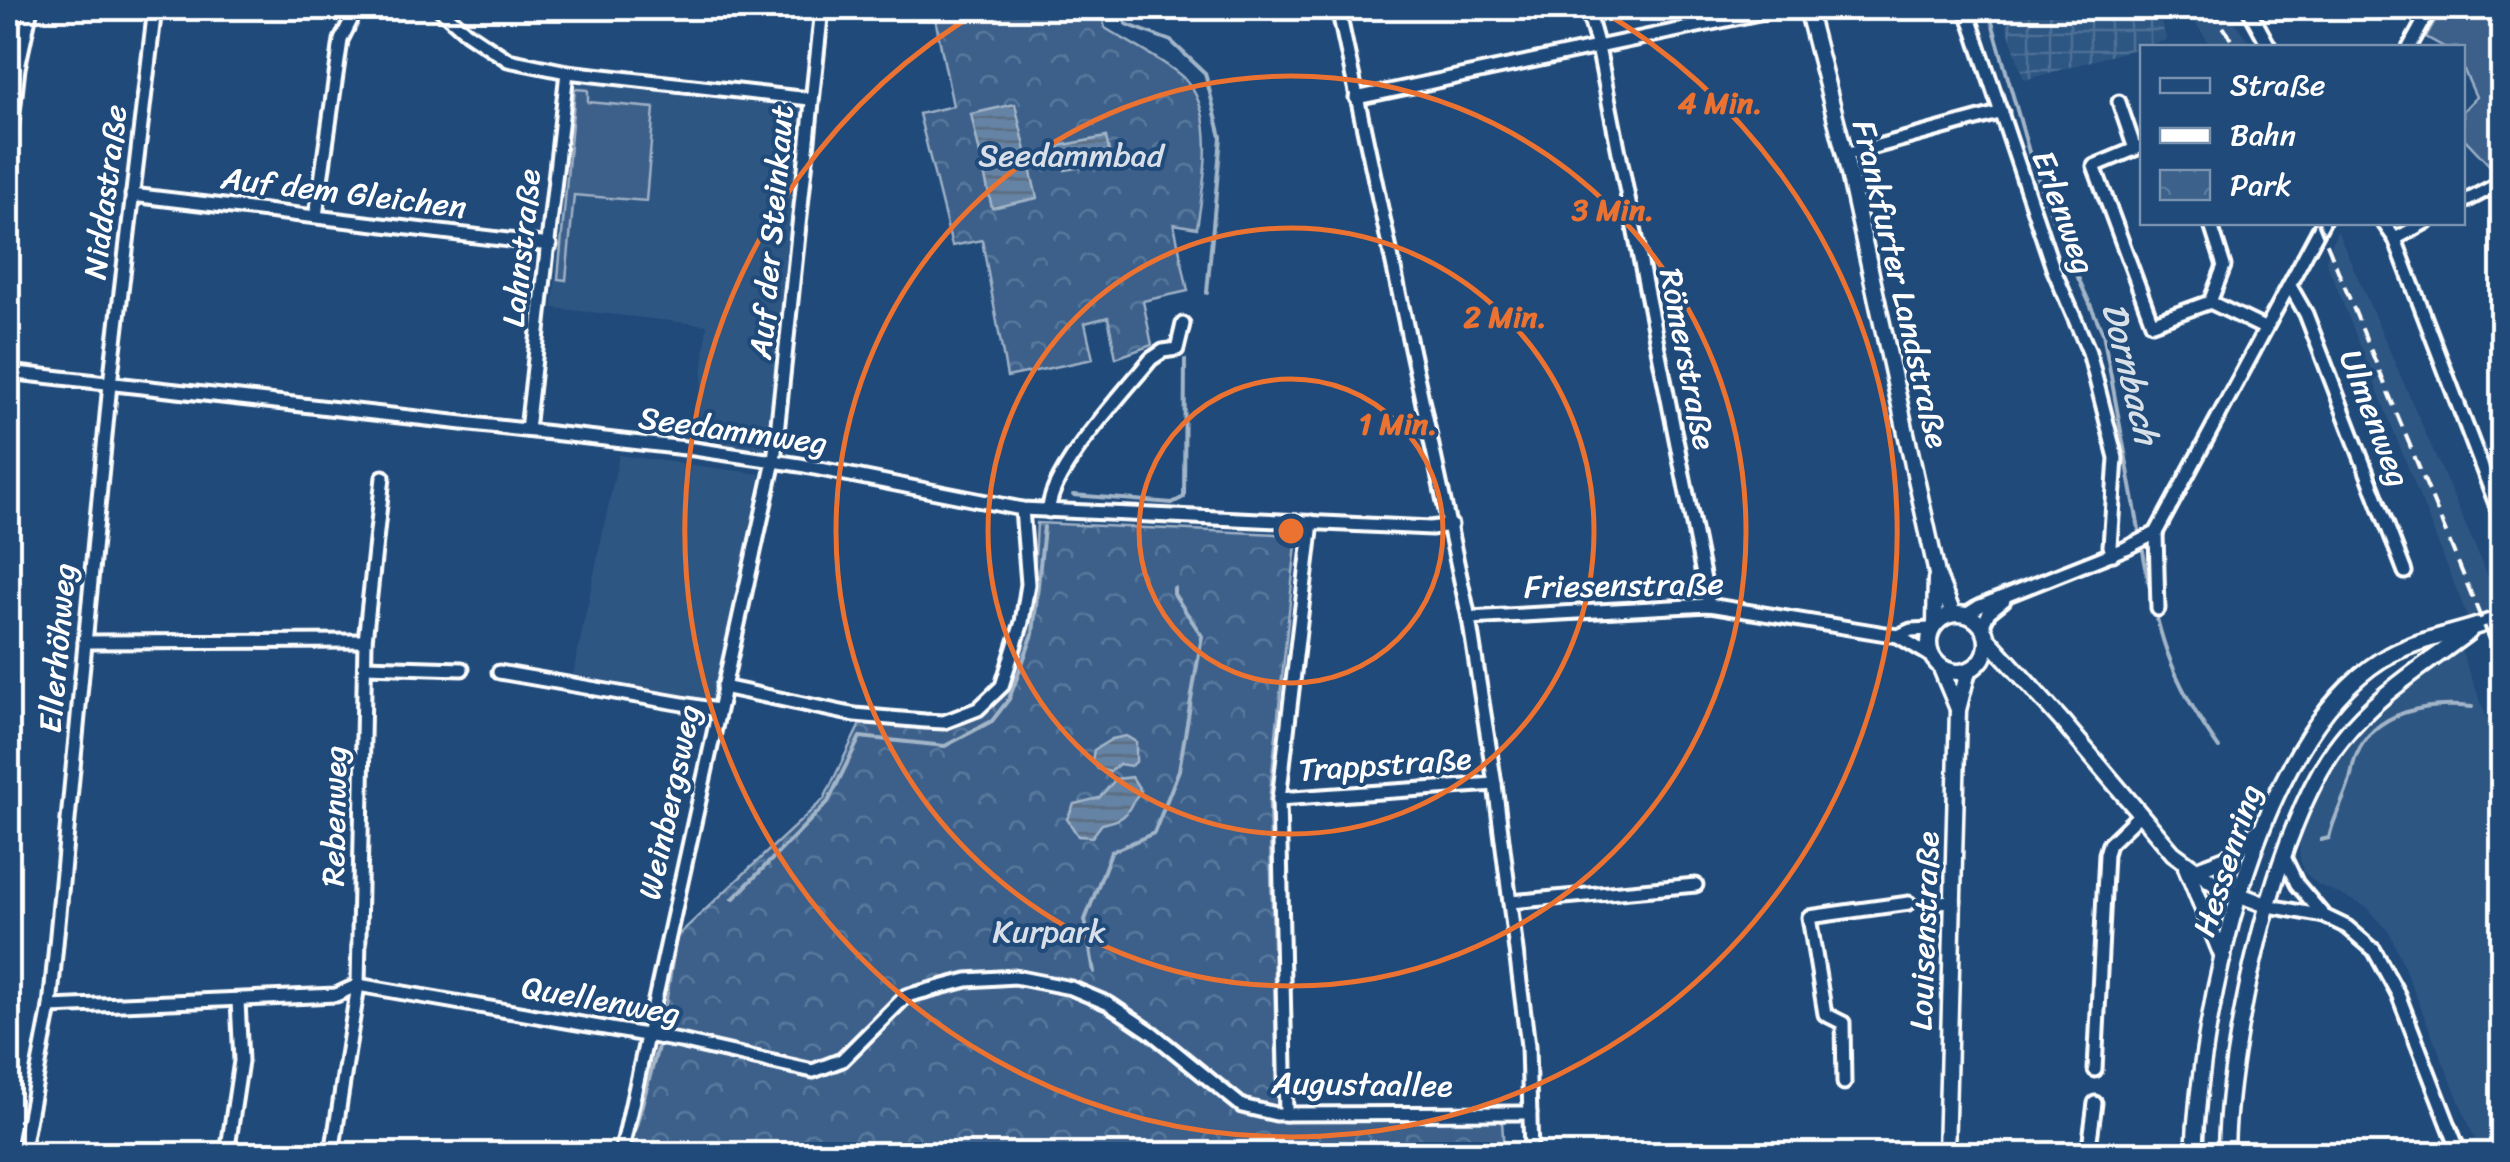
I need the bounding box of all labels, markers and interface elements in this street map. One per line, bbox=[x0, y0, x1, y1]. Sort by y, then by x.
legend bbox=[2140, 45, 2465, 225]
text: Straße bbox=[2230, 58, 2325, 112]
text: 4 Min. bbox=[1678, 76, 1762, 130]
street label: Niddastraße bbox=[67, 101, 144, 283]
street label: Auf der Steinkaut bbox=[732, 102, 811, 363]
text: Bahn bbox=[2230, 108, 2296, 162]
street label: Frankfurter Landstraße bbox=[1835, 114, 1966, 454]
park label: Seedammbad bbox=[978, 127, 1166, 184]
street label: Erlenweg bbox=[2015, 142, 2112, 282]
street label: Auf dem Gleichen bbox=[217, 149, 470, 236]
text: Park bbox=[2230, 158, 2292, 212]
street label: Lahnstraße bbox=[485, 166, 558, 330]
text: 3 Min. bbox=[1571, 183, 1654, 237]
street label: Römerstraße bbox=[1642, 264, 1733, 455]
text: 2 Min. bbox=[1463, 290, 1547, 344]
water label: Dornbach bbox=[2084, 296, 2179, 454]
street label: Ulmenweg bbox=[2322, 341, 2427, 495]
street label: Seedammweg bbox=[635, 389, 831, 472]
text: 1 Min. bbox=[1359, 397, 1437, 451]
centre of rings bbox=[1273, 513, 1309, 549]
street label: Friesenstraße bbox=[1524, 555, 1724, 616]
street label: Ellerhöhweg bbox=[22, 561, 93, 735]
street label: Weinbergsweg bbox=[621, 699, 718, 905]
street label: Trappstraße bbox=[1297, 730, 1473, 799]
street label: Rebenweg bbox=[305, 745, 364, 887]
street label: Hessenring bbox=[2176, 776, 2279, 944]
street label: Louisenstraße bbox=[1893, 830, 1956, 1032]
park label: Kurpark bbox=[993, 903, 1106, 960]
street label: Quellenweg bbox=[517, 959, 685, 1042]
street label: Augustaallee bbox=[1270, 1054, 1453, 1115]

